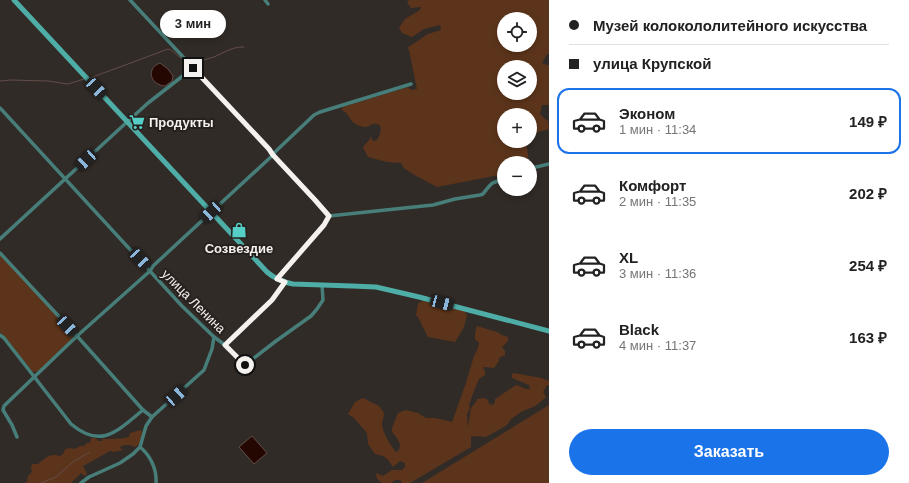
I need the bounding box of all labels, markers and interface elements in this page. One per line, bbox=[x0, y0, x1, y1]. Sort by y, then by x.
callout: 3 мин bbox=[160, 10, 226, 38]
map controls bbox=[497, 12, 537, 196]
button: locate bbox=[497, 12, 537, 52]
text: 3 мин bbox=[175, 16, 211, 31]
text: Музей колокололитейного искусства bbox=[593, 17, 867, 34]
text: улица Крупской bbox=[593, 55, 711, 72]
route end bbox=[184, 59, 202, 77]
button: layers bbox=[497, 60, 537, 100]
car bbox=[83, 75, 109, 101]
icon: car bbox=[571, 103, 607, 139]
text: Эконом bbox=[619, 105, 675, 122]
button: + bbox=[497, 108, 537, 148]
supermarket icon: Продукты bbox=[128, 113, 146, 131]
text: 149 ₽ bbox=[849, 113, 887, 130]
place label: Продукты bbox=[149, 115, 214, 130]
text: 1 мин · 11:34 bbox=[619, 122, 696, 137]
car bbox=[73, 147, 99, 173]
button: − bbox=[497, 156, 537, 196]
icon: car bbox=[571, 175, 607, 211]
text: Комфорт bbox=[619, 177, 686, 194]
text: 202 ₽ bbox=[849, 185, 887, 202]
text: 2 мин · 11:35 bbox=[619, 194, 696, 209]
car bbox=[198, 199, 224, 225]
shop icon: Созвездие bbox=[230, 221, 248, 239]
place label: Созвездие bbox=[205, 241, 273, 256]
car bbox=[127, 246, 153, 272]
icon: car bbox=[571, 247, 607, 283]
text: XL bbox=[619, 249, 638, 266]
text: 254 ₽ bbox=[849, 257, 887, 274]
street label: улица Ленина bbox=[159, 266, 229, 337]
text: 3 мин · 11:36 bbox=[619, 266, 696, 281]
car bbox=[429, 294, 455, 312]
car bbox=[54, 313, 80, 339]
icon: car bbox=[571, 319, 607, 355]
text: Black bbox=[619, 321, 659, 338]
text: 163 ₽ bbox=[849, 329, 887, 346]
text: 4 мин · 11:37 bbox=[619, 338, 696, 353]
route start bbox=[236, 356, 254, 374]
car bbox=[163, 384, 189, 408]
button: Заказать bbox=[569, 429, 889, 475]

